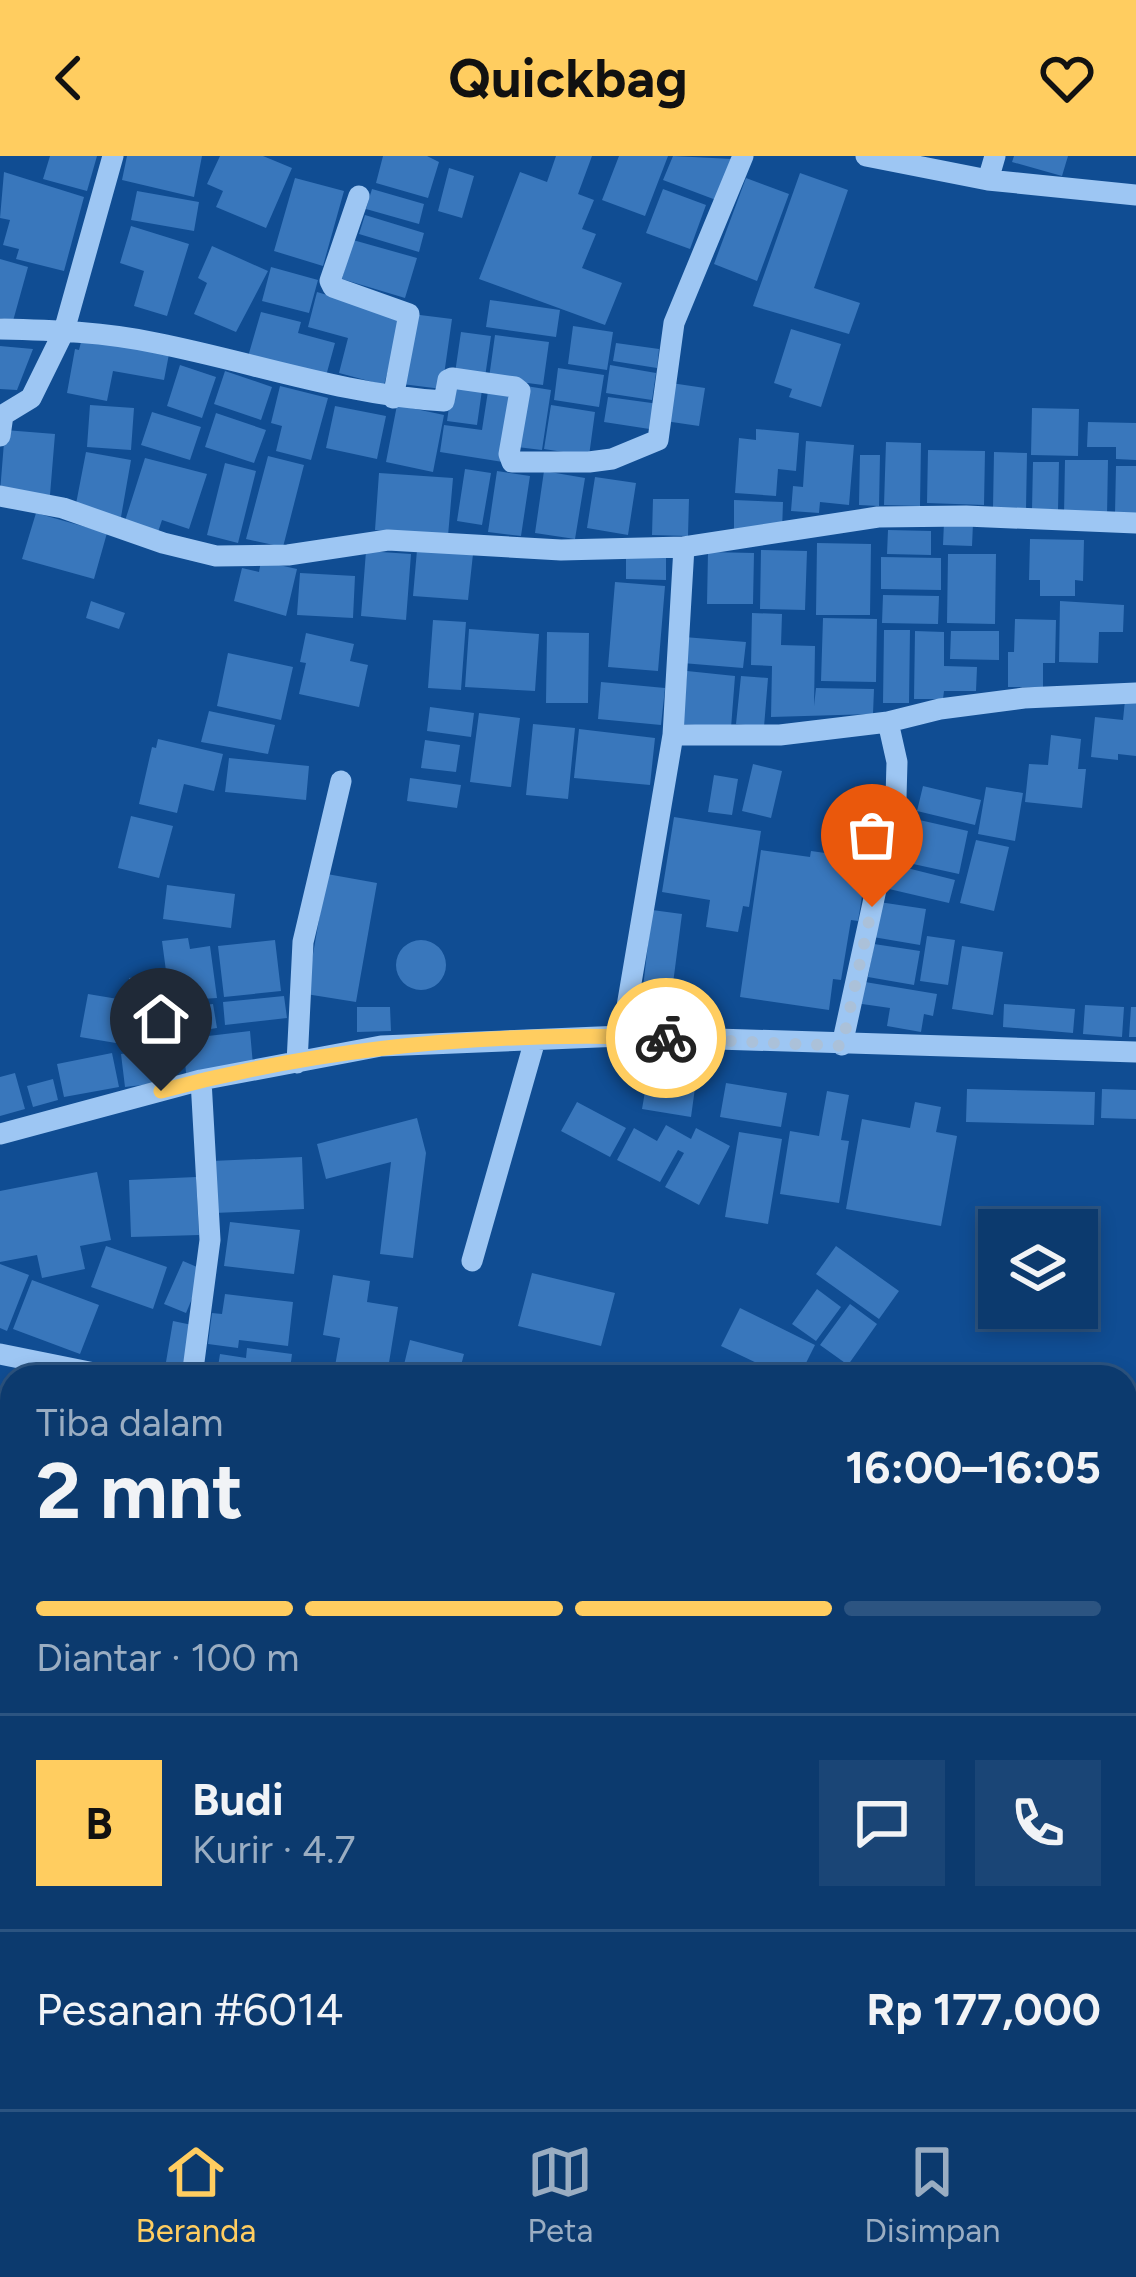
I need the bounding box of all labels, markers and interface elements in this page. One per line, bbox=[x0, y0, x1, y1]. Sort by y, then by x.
icon: back bbox=[36, 45, 102, 111]
icon: heart bbox=[1034, 45, 1100, 111]
text: Quickbag bbox=[448, 46, 688, 111]
pin bbox=[821, 784, 923, 907]
icon: bag bbox=[839, 802, 905, 868]
pin bbox=[110, 968, 212, 1091]
courier bbox=[606, 978, 726, 1098]
icon: home bbox=[128, 986, 194, 1052]
icon: bike bbox=[633, 1005, 699, 1071]
map controls bbox=[978, 1209, 1098, 1329]
button: layers bbox=[978, 1209, 1098, 1329]
text: Tiba dalam bbox=[36, 1399, 223, 1446]
text: 16:00–16:05 bbox=[845, 1440, 1101, 1494]
text: 2 mnt bbox=[36, 1444, 243, 1538]
text: Diantar · 100 m bbox=[36, 1634, 299, 1681]
button: chat bbox=[819, 1760, 945, 1886]
button: phone bbox=[975, 1760, 1101, 1886]
text: Budi bbox=[192, 1772, 284, 1826]
text: B bbox=[85, 1796, 113, 1850]
text: Kurir · 4.7 bbox=[192, 1826, 355, 1873]
text: Pesanan #6014 bbox=[36, 1982, 344, 2036]
text: Rp 177,000 bbox=[866, 1982, 1101, 2036]
tab: Beranda bbox=[135, 2139, 256, 2250]
tab: Peta bbox=[527, 2139, 593, 2250]
tab: Disimpan bbox=[864, 2139, 1000, 2250]

